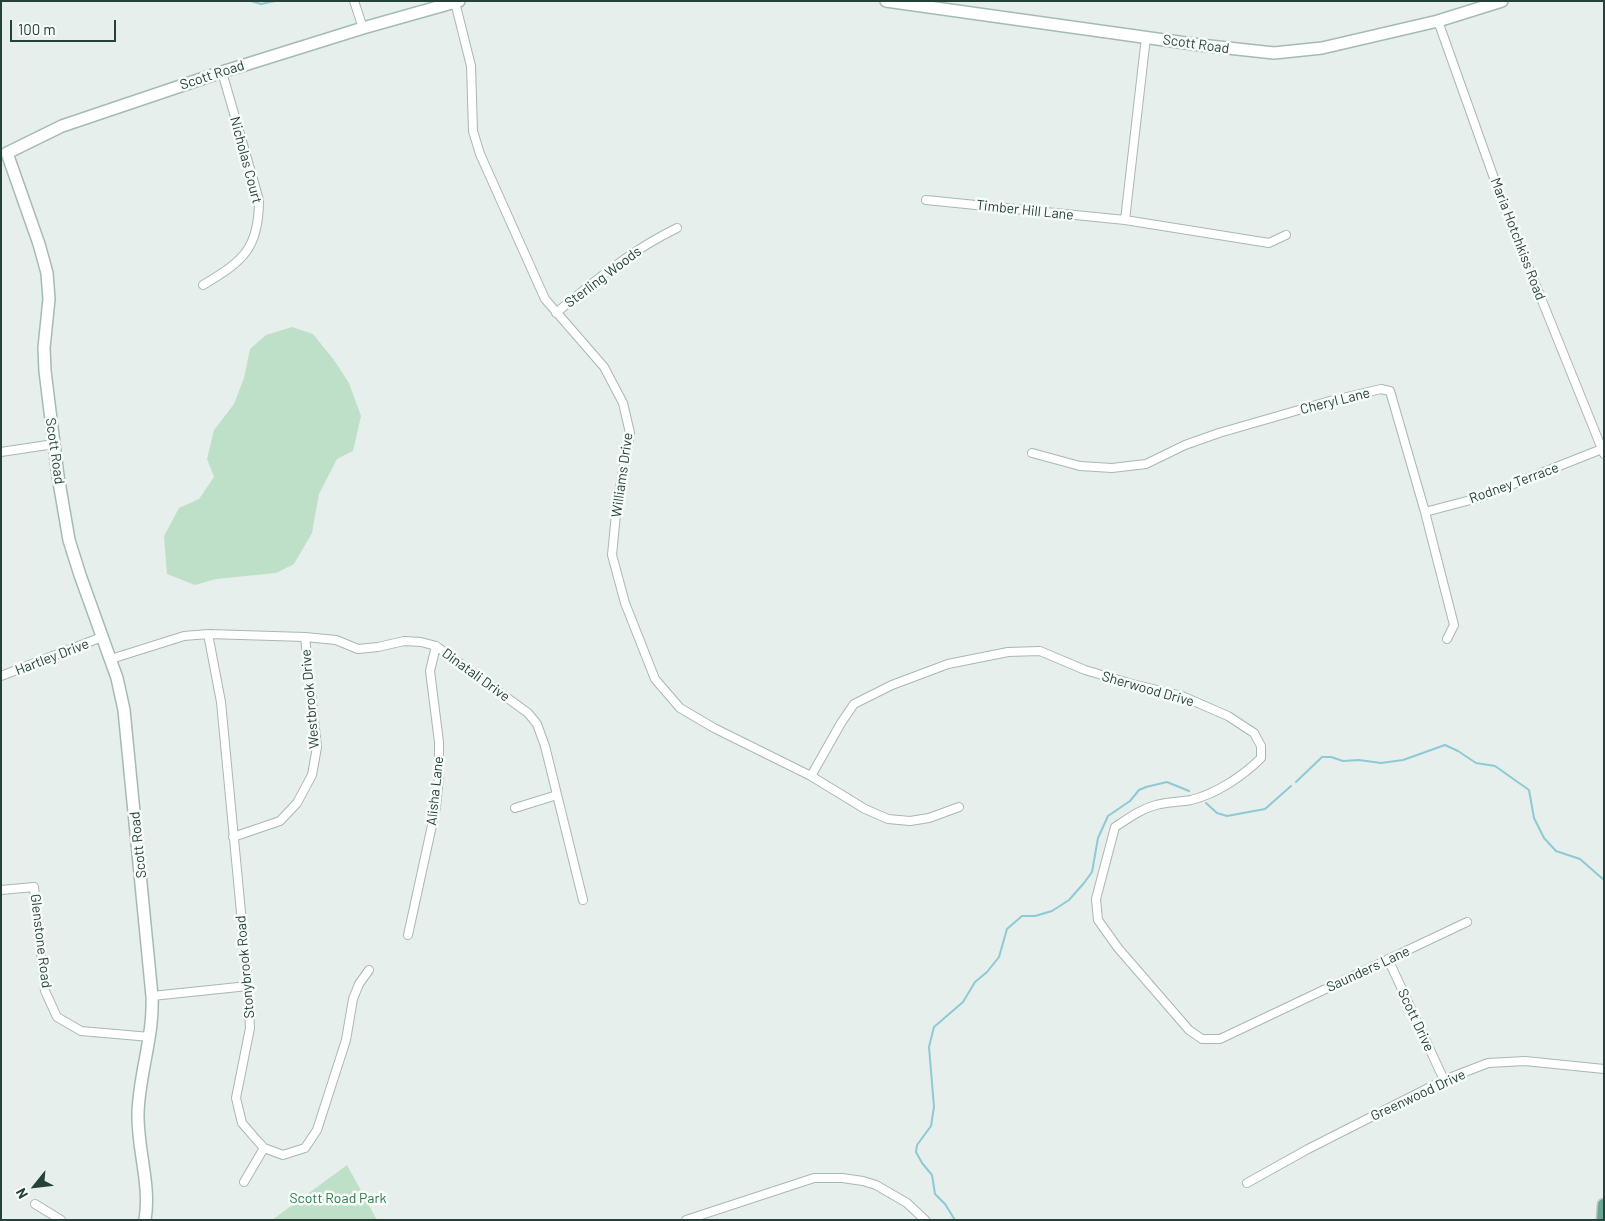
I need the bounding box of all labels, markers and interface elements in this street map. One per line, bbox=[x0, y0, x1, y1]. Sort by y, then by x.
scale bar bbox=[12, 10, 119, 42]
text: 100 m bbox=[18, 20, 56, 38]
street label: Scott Road bbox=[1162, 31, 1230, 57]
street label: Scott Road bbox=[178, 57, 246, 93]
street label: Nicholas Court bbox=[226, 115, 266, 205]
street label: Maria Hotchkiss Road bbox=[1487, 175, 1549, 303]
street label: Timber Hill Lane bbox=[975, 197, 1075, 223]
street label: Sterling Woods bbox=[561, 243, 645, 311]
street label: Cheryl Lane bbox=[1298, 384, 1372, 418]
street label: Scott Road bbox=[42, 417, 68, 485]
street label: Williams Drive bbox=[608, 432, 636, 518]
street label: Rodney Terrace bbox=[1467, 459, 1561, 507]
street label: Hartley Drive bbox=[13, 635, 91, 679]
street label: Dinatali Drive bbox=[439, 645, 513, 705]
street label: Westbrook Drive bbox=[297, 649, 323, 749]
street label: Sherwood Drive bbox=[1100, 668, 1196, 710]
street label: Alisha Lane bbox=[423, 756, 447, 826]
street label: Scott Road bbox=[126, 811, 150, 879]
street label: Glenstone Road bbox=[27, 893, 55, 989]
street label: Stonybrook Road bbox=[232, 915, 258, 1019]
street label: Saunders Lane bbox=[1324, 942, 1412, 996]
street label: Scott Drive bbox=[1394, 986, 1438, 1054]
street label: Greenwood Drive bbox=[1368, 1066, 1468, 1124]
north arrow bbox=[10, 1161, 60, 1211]
text: N bbox=[12, 1185, 31, 1202]
park label: Scott Road Park bbox=[289, 1190, 387, 1206]

